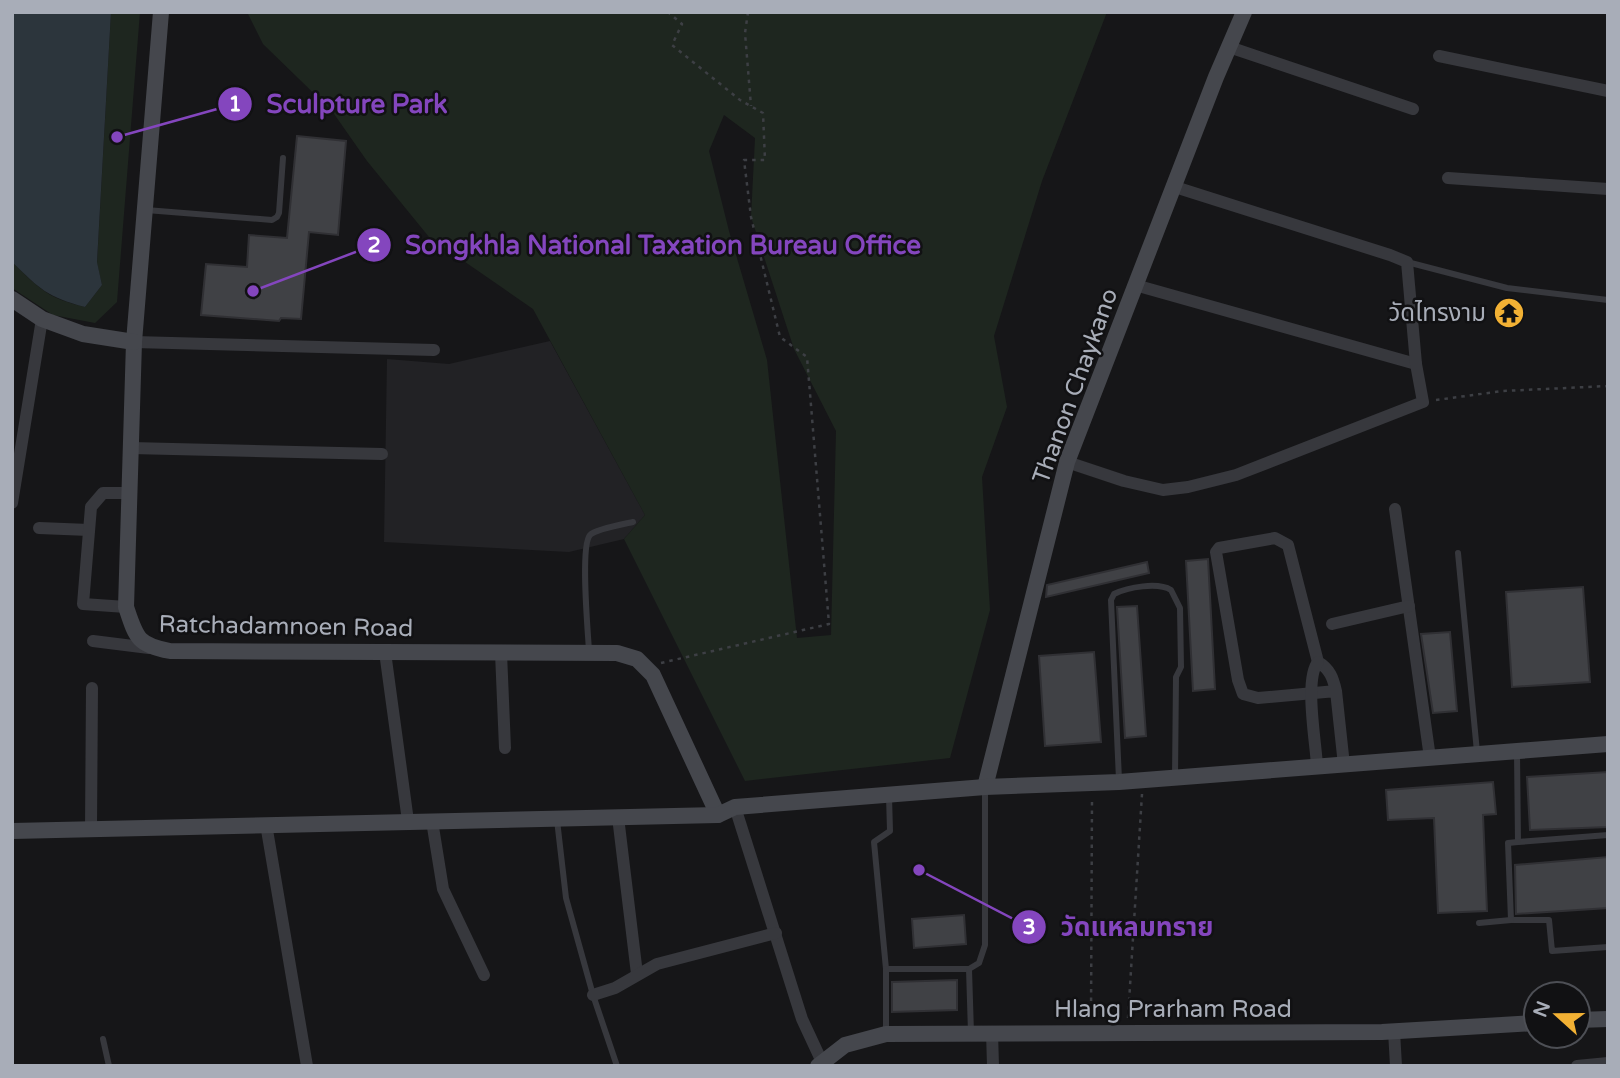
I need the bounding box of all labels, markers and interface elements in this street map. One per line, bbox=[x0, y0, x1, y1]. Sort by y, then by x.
callout: Sculpture Park bbox=[218, 80, 462, 127]
text: Sculpture Park bbox=[267, 89, 447, 120]
text: 1 bbox=[228, 92, 242, 117]
callout: Songkhla National Taxation Bureau Office bbox=[356, 221, 935, 268]
text: Songkhla National Taxation Bureau Office bbox=[405, 230, 921, 261]
text: 2 bbox=[367, 233, 381, 258]
street label: Thanon Chaykano bbox=[1027, 285, 1124, 488]
temple icon: วัดไทรงาม bbox=[1492, 296, 1526, 330]
place label: วัดไทรงาม bbox=[1388, 299, 1486, 328]
street label: Ratchadamnoen Road bbox=[158, 610, 414, 643]
callout: วัดแหลมทราย bbox=[1012, 903, 1227, 950]
text: วัดแหลมทราย bbox=[1061, 912, 1213, 943]
text: 3 bbox=[1022, 915, 1036, 940]
north arrow bbox=[1522, 980, 1592, 1050]
street label: Hlang Prarham Road bbox=[1054, 995, 1292, 1024]
text: N bbox=[1529, 998, 1555, 1020]

